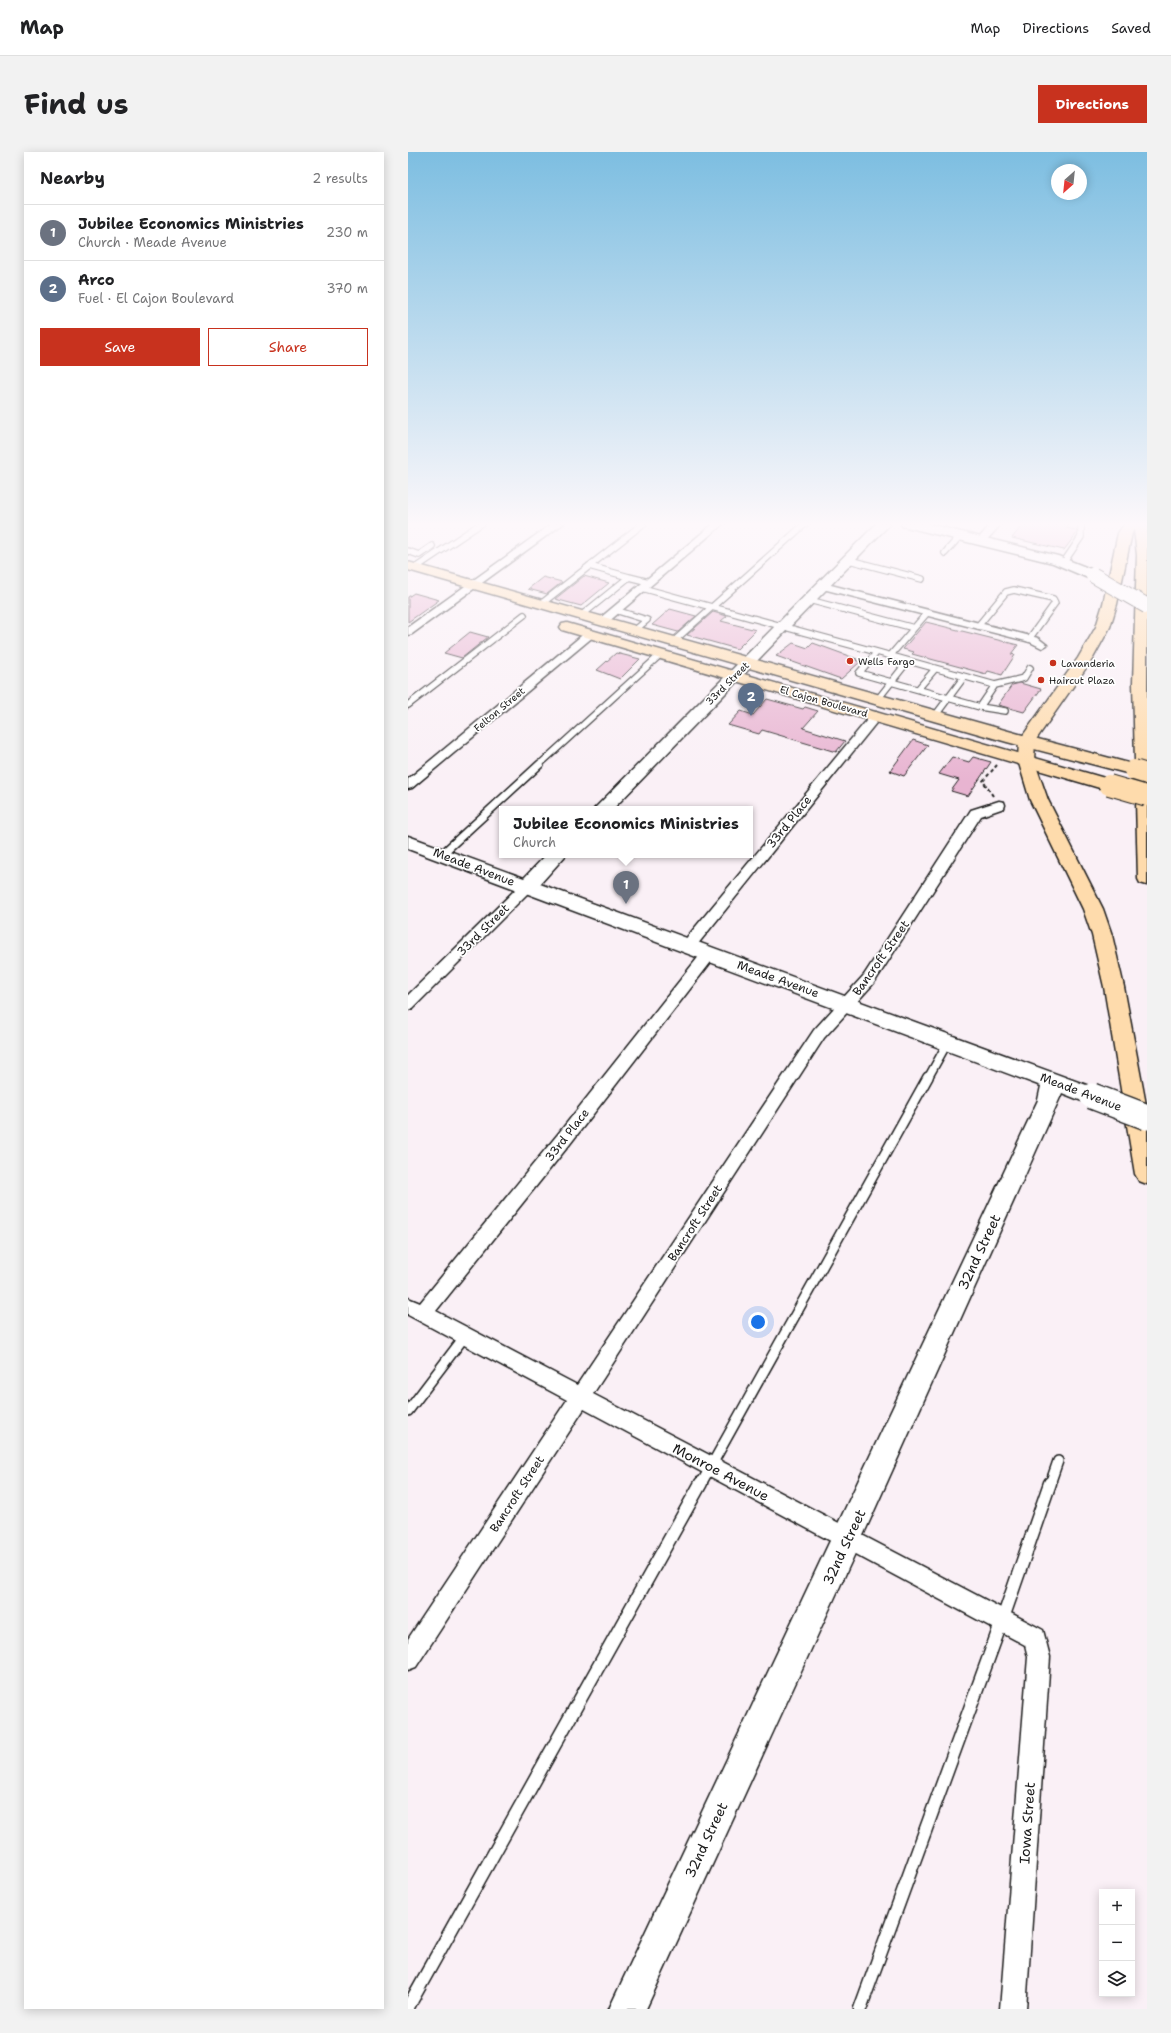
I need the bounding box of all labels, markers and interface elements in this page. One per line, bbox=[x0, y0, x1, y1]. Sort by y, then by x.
text: Map bbox=[20, 15, 64, 40]
text: Map bbox=[971, 19, 1001, 37]
text: Directions bbox=[1023, 19, 1089, 37]
text: Saved bbox=[1111, 19, 1151, 37]
text: Find us bbox=[24, 85, 129, 123]
button: Directions bbox=[1038, 85, 1147, 123]
north arrow bbox=[1051, 164, 1087, 200]
text: Nearby bbox=[40, 167, 105, 189]
text: 2 results bbox=[312, 170, 368, 187]
text: Jubilee Economics Ministries bbox=[78, 214, 304, 234]
text: 1 bbox=[50, 224, 56, 241]
text: 230 m bbox=[326, 224, 368, 241]
text: Church · Meade Avenue bbox=[78, 234, 227, 251]
text: Arco bbox=[78, 270, 114, 290]
text: 2 bbox=[48, 280, 58, 297]
text: 370 m bbox=[326, 280, 368, 297]
text: Fuel · El Cajon Boulevard bbox=[78, 290, 234, 307]
button: Save bbox=[40, 328, 200, 366]
button: Share bbox=[208, 328, 368, 366]
place label: Wells Fargo bbox=[858, 655, 915, 668]
marker: Wells Fargo bbox=[845, 656, 855, 666]
place label: Lavanderia bbox=[1061, 657, 1115, 670]
marker: Lavanderia bbox=[1048, 658, 1058, 668]
street label: 33rd Street bbox=[703, 659, 752, 708]
place label: Haircut Plaza bbox=[1049, 674, 1115, 687]
marker: Haircut Plaza bbox=[1036, 675, 1046, 685]
pin: 2 bbox=[738, 683, 764, 716]
street label: El Cajon Boulevard bbox=[778, 683, 870, 720]
street label: Felton Street bbox=[471, 684, 527, 734]
street label: 33rd Place bbox=[763, 792, 815, 852]
popup bbox=[499, 806, 753, 858]
text: Jubilee Economics Ministries bbox=[513, 814, 739, 834]
text: Church bbox=[513, 834, 556, 851]
street label: Meade Avenue bbox=[431, 844, 517, 890]
pin: 1 bbox=[613, 871, 639, 904]
street label: 33rd Street bbox=[453, 900, 513, 960]
street label: Bancroft Street bbox=[849, 917, 913, 999]
street label: Meade Avenue bbox=[735, 957, 821, 1001]
street label: Meade Avenue bbox=[1038, 1069, 1124, 1115]
street label: 33rd Place bbox=[541, 1105, 593, 1165]
street label: Bancroft Street bbox=[664, 1181, 726, 1265]
street label: 32nd Street bbox=[954, 1211, 1004, 1293]
your location bbox=[748, 1312, 768, 1332]
street label: Monroe Avenue bbox=[670, 1439, 772, 1505]
street label: Bancroft Street bbox=[486, 1452, 548, 1536]
street label: 32nd Street bbox=[819, 1506, 869, 1588]
street label: Iowa Street bbox=[1015, 1781, 1039, 1865]
street label: 32nd Street bbox=[681, 1799, 731, 1881]
map controls bbox=[1099, 1889, 1135, 1997]
button: + bbox=[1099, 1889, 1135, 1925]
button: − bbox=[1099, 1925, 1135, 1961]
button: layers bbox=[1099, 1961, 1135, 1997]

